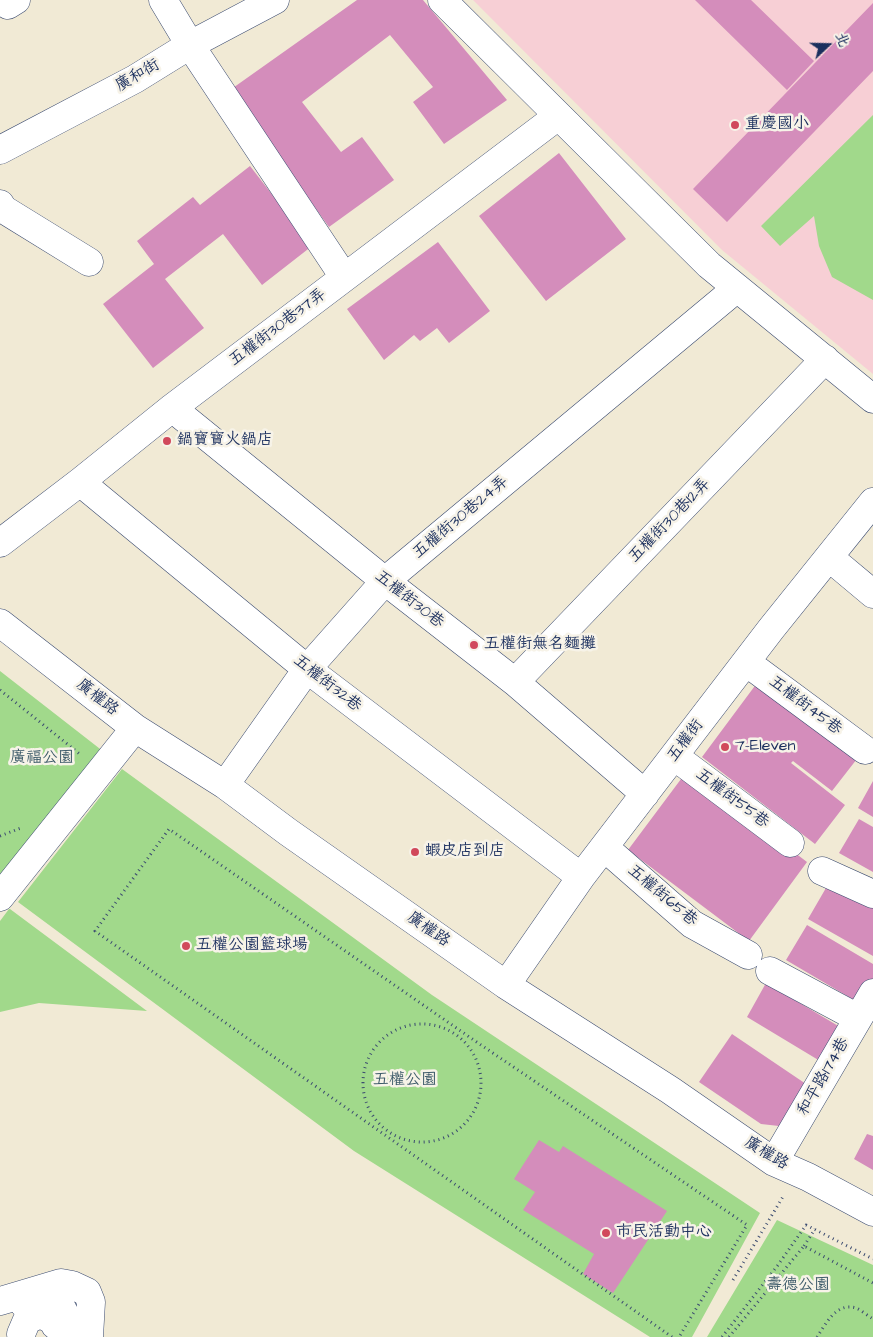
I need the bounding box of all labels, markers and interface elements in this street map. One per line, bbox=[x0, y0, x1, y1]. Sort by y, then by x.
north arrow bbox=[803, 20, 853, 70]
text: 北 bbox=[830, 30, 854, 50]
street label: 廣和街 bbox=[112, 56, 164, 96]
place label: 重慶國小 bbox=[745, 115, 809, 135]
marker: 重慶國小 bbox=[729, 119, 741, 131]
street label: 五權街30巷37弄 bbox=[226, 285, 330, 371]
place label: 鍋寶寶火鍋店 bbox=[177, 431, 273, 451]
marker: 鍋寶寶火鍋店 bbox=[161, 435, 173, 447]
street label: 五權街30巷24弄 bbox=[410, 473, 512, 563]
street label: 五權街30巷12弄 bbox=[625, 475, 715, 567]
street label: 五權街30巷 bbox=[371, 567, 447, 633]
place label: 五權街無名麵攤 bbox=[484, 635, 596, 655]
marker: 五權街無名麵攤 bbox=[468, 639, 480, 651]
street label: 五權街32巷 bbox=[289, 651, 365, 717]
street label: 五權街45巷 bbox=[765, 672, 845, 740]
street label: 廣權路 bbox=[72, 676, 122, 720]
street label: 五權街 bbox=[664, 716, 708, 766]
place label: 7-Eleven bbox=[735, 737, 795, 757]
marker: 7-Eleven bbox=[719, 741, 731, 753]
park label: 廣福公園 bbox=[10, 749, 74, 769]
street label: 五權街55巷 bbox=[692, 765, 772, 833]
place label: 蝦皮店到店 bbox=[425, 842, 505, 862]
marker: 蝦皮店到店 bbox=[409, 846, 421, 858]
street label: 五權街65巷 bbox=[623, 861, 701, 931]
street label: 廣權路 bbox=[403, 908, 453, 952]
place label: 五權公園籃球場 bbox=[196, 936, 308, 956]
marker: 五權公園籃球場 bbox=[180, 940, 192, 952]
street label: 和平路174巷 bbox=[794, 1035, 854, 1119]
park label: 五權公園 bbox=[373, 1071, 437, 1091]
street label: 廣權路 bbox=[740, 1133, 792, 1175]
place label: 市民活動中心 bbox=[616, 1223, 712, 1243]
marker: 市民活動中心 bbox=[600, 1227, 612, 1239]
park label: 壽德公園 bbox=[766, 1276, 830, 1296]

